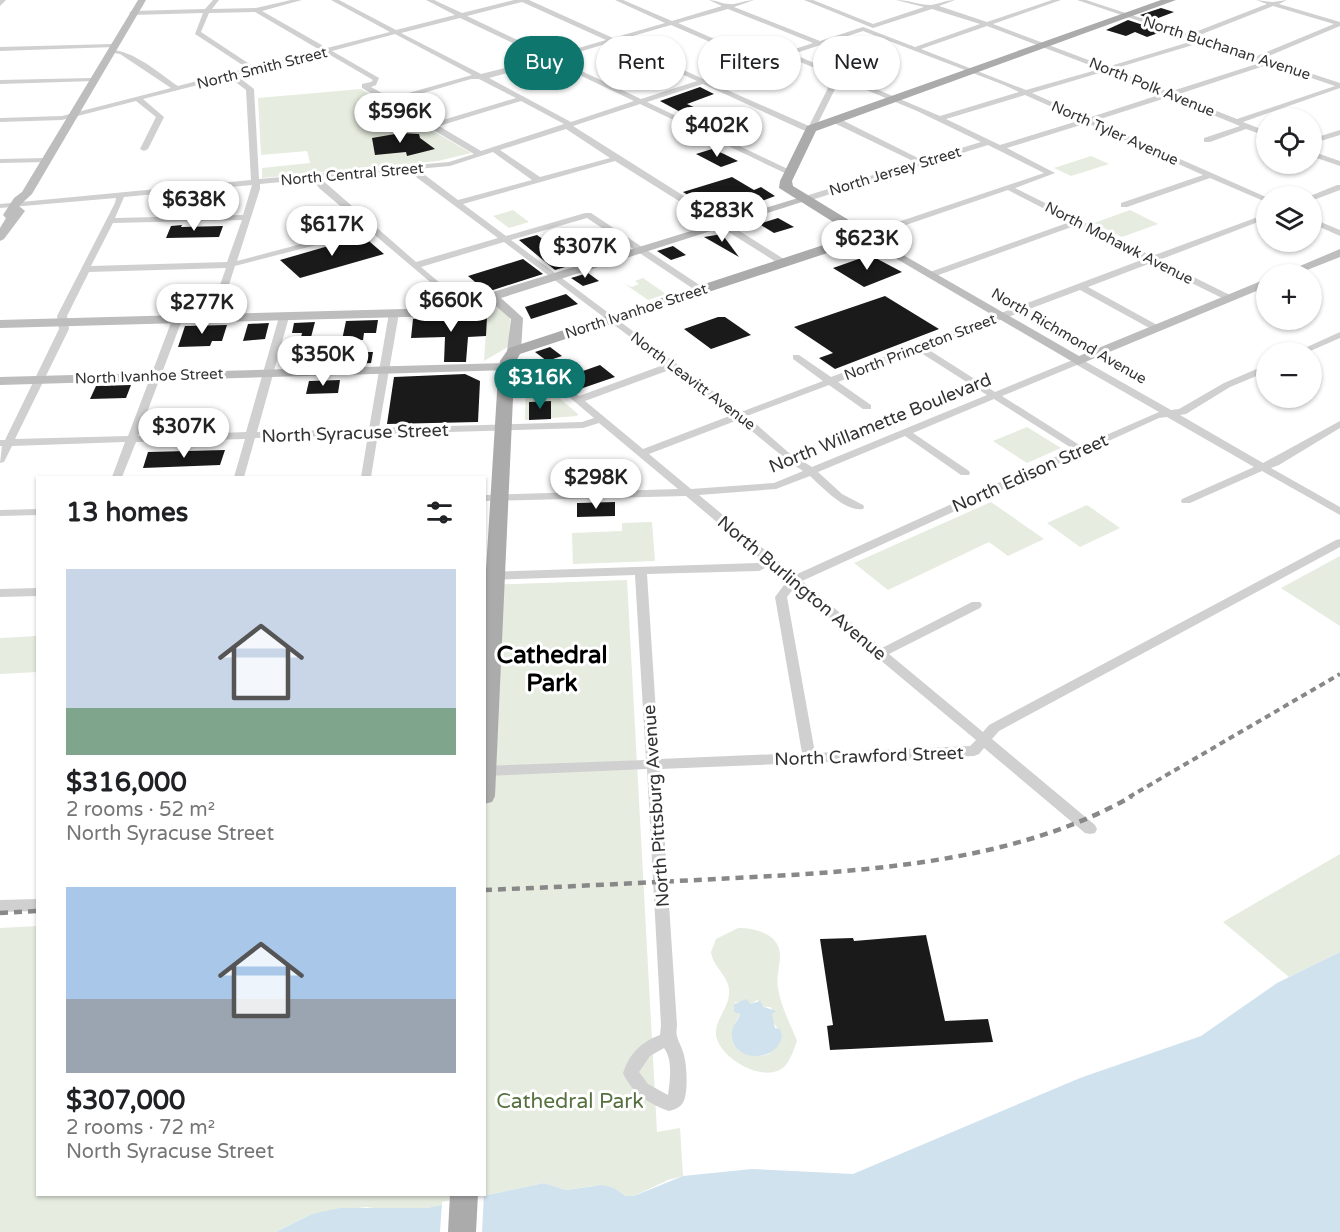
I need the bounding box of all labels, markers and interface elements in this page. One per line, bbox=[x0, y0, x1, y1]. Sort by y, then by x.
street label: North Buchanan Avenue bbox=[1141, 12, 1313, 84]
chip: Buy bbox=[504, 36, 584, 90]
chip: Rent bbox=[596, 36, 686, 90]
chip: Filters bbox=[698, 36, 801, 90]
chip: New bbox=[813, 36, 900, 90]
street label: North Smith Street bbox=[195, 43, 329, 93]
street label: North Polk Avenue bbox=[1087, 54, 1217, 120]
pin: $596K bbox=[358, 93, 442, 144]
street label: North Tyler Avenue bbox=[1049, 97, 1181, 169]
text: $596K bbox=[368, 100, 432, 124]
pin: $402K bbox=[675, 107, 759, 158]
map controls bbox=[1256, 108, 1322, 408]
button: locate bbox=[1256, 108, 1322, 174]
text: $402K bbox=[685, 114, 749, 138]
street label: North Jersey Street bbox=[827, 142, 963, 200]
street label: North Central Street bbox=[280, 159, 425, 189]
pin: $638K bbox=[152, 181, 236, 232]
button: layers bbox=[1256, 186, 1322, 252]
text: $638K bbox=[162, 188, 226, 212]
pin: $283K bbox=[680, 192, 764, 243]
street label: North Mohawk Avenue bbox=[1042, 198, 1196, 288]
text: $283K bbox=[690, 199, 754, 223]
pin: $617K bbox=[290, 206, 374, 257]
text: $617K bbox=[300, 213, 364, 237]
pin: $623K bbox=[825, 220, 909, 271]
text: $623K bbox=[835, 227, 899, 251]
pin: $307K bbox=[543, 228, 627, 279]
text: $307K bbox=[553, 235, 617, 259]
button: + bbox=[1256, 264, 1322, 330]
street label: North Ivanhoe Street bbox=[563, 279, 710, 343]
pin: $660K bbox=[409, 282, 493, 333]
pin: $277K bbox=[160, 284, 244, 335]
street label: North Richmond Avenue bbox=[988, 284, 1150, 388]
text: $660K bbox=[419, 289, 483, 313]
text: $277K bbox=[170, 291, 234, 315]
street label: North Princeton Street bbox=[842, 310, 999, 384]
street label: North Leavitt Avenue bbox=[627, 328, 759, 434]
pin: $350K bbox=[281, 336, 365, 387]
button: − bbox=[1256, 342, 1322, 408]
text: $350K bbox=[291, 343, 355, 367]
pin: $316K bbox=[498, 359, 582, 410]
street label: North Ivanhoe Street bbox=[74, 364, 224, 388]
text: $316K bbox=[508, 366, 572, 390]
street label: North Willamette Boulevard bbox=[766, 368, 994, 478]
pin: $307K bbox=[142, 408, 226, 459]
text: $307K bbox=[152, 415, 216, 439]
street label: North Syracuse Street bbox=[261, 419, 449, 447]
street label: North Edison Street bbox=[949, 429, 1111, 517]
pin: $298K bbox=[554, 459, 638, 510]
text: $298K bbox=[564, 466, 628, 490]
icon: filters bbox=[423, 496, 456, 529]
text: 13 homes bbox=[66, 497, 188, 528]
street label: North Burlington Avenue bbox=[713, 511, 891, 665]
icon: home bbox=[207, 608, 315, 716]
district label: Cathedral Park bbox=[496, 641, 608, 698]
street label: North Pittsburg Avenue bbox=[638, 704, 674, 908]
street label: North Crawford Street bbox=[774, 742, 964, 770]
text: $316,000 bbox=[66, 767, 187, 798]
text: 2 rooms · 52 m² bbox=[66, 798, 215, 822]
text: North Syracuse Street bbox=[66, 822, 274, 846]
icon: home bbox=[207, 926, 315, 1034]
text: $307,000 bbox=[66, 1085, 185, 1116]
park label: Cathedral Park bbox=[496, 1089, 644, 1114]
text: 2 rooms · 72 m² bbox=[66, 1116, 215, 1140]
text: North Syracuse Street bbox=[66, 1140, 274, 1164]

